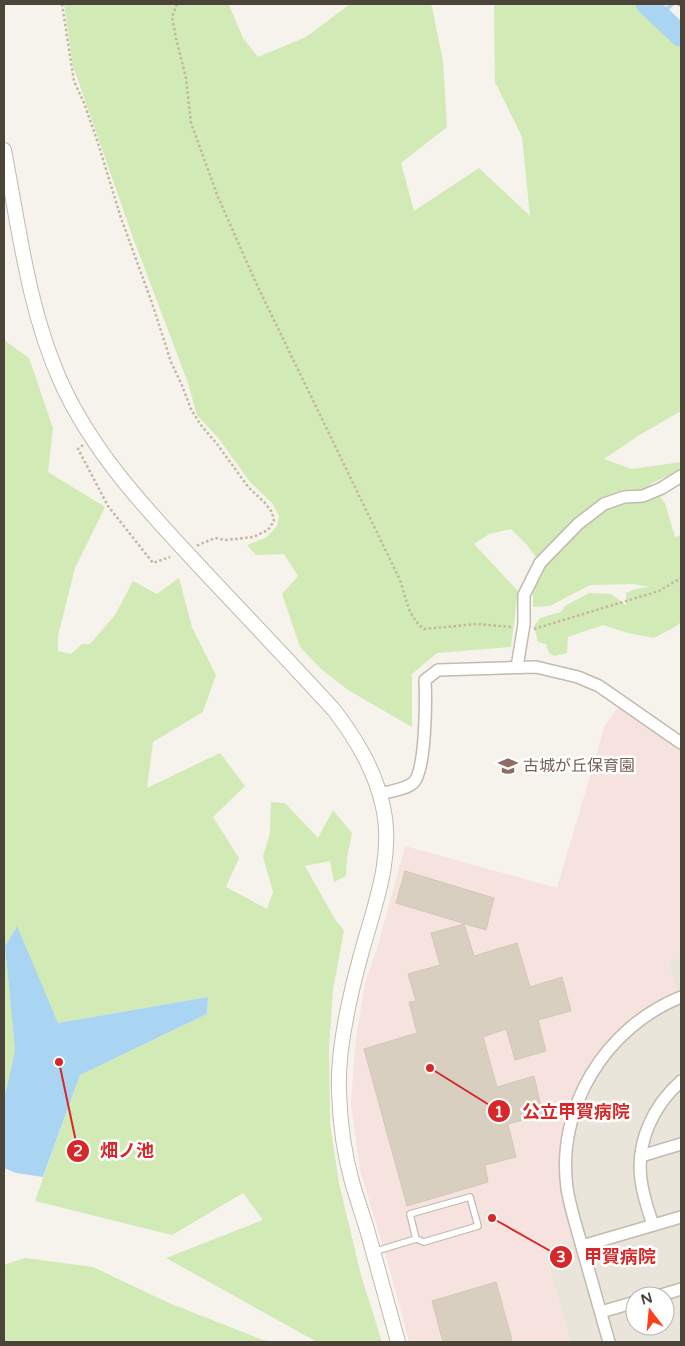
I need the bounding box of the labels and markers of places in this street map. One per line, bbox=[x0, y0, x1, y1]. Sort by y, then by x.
school or university icon: 古城が丘保育園 bbox=[497, 755, 519, 777]
place label: 古城が丘保育園 bbox=[523, 756, 635, 776]
callout: 公立甲賀病院 bbox=[487, 1095, 640, 1128]
callout: 畑ノ池 bbox=[65, 1135, 164, 1168]
callout: 甲賀病院 bbox=[549, 1240, 666, 1273]

